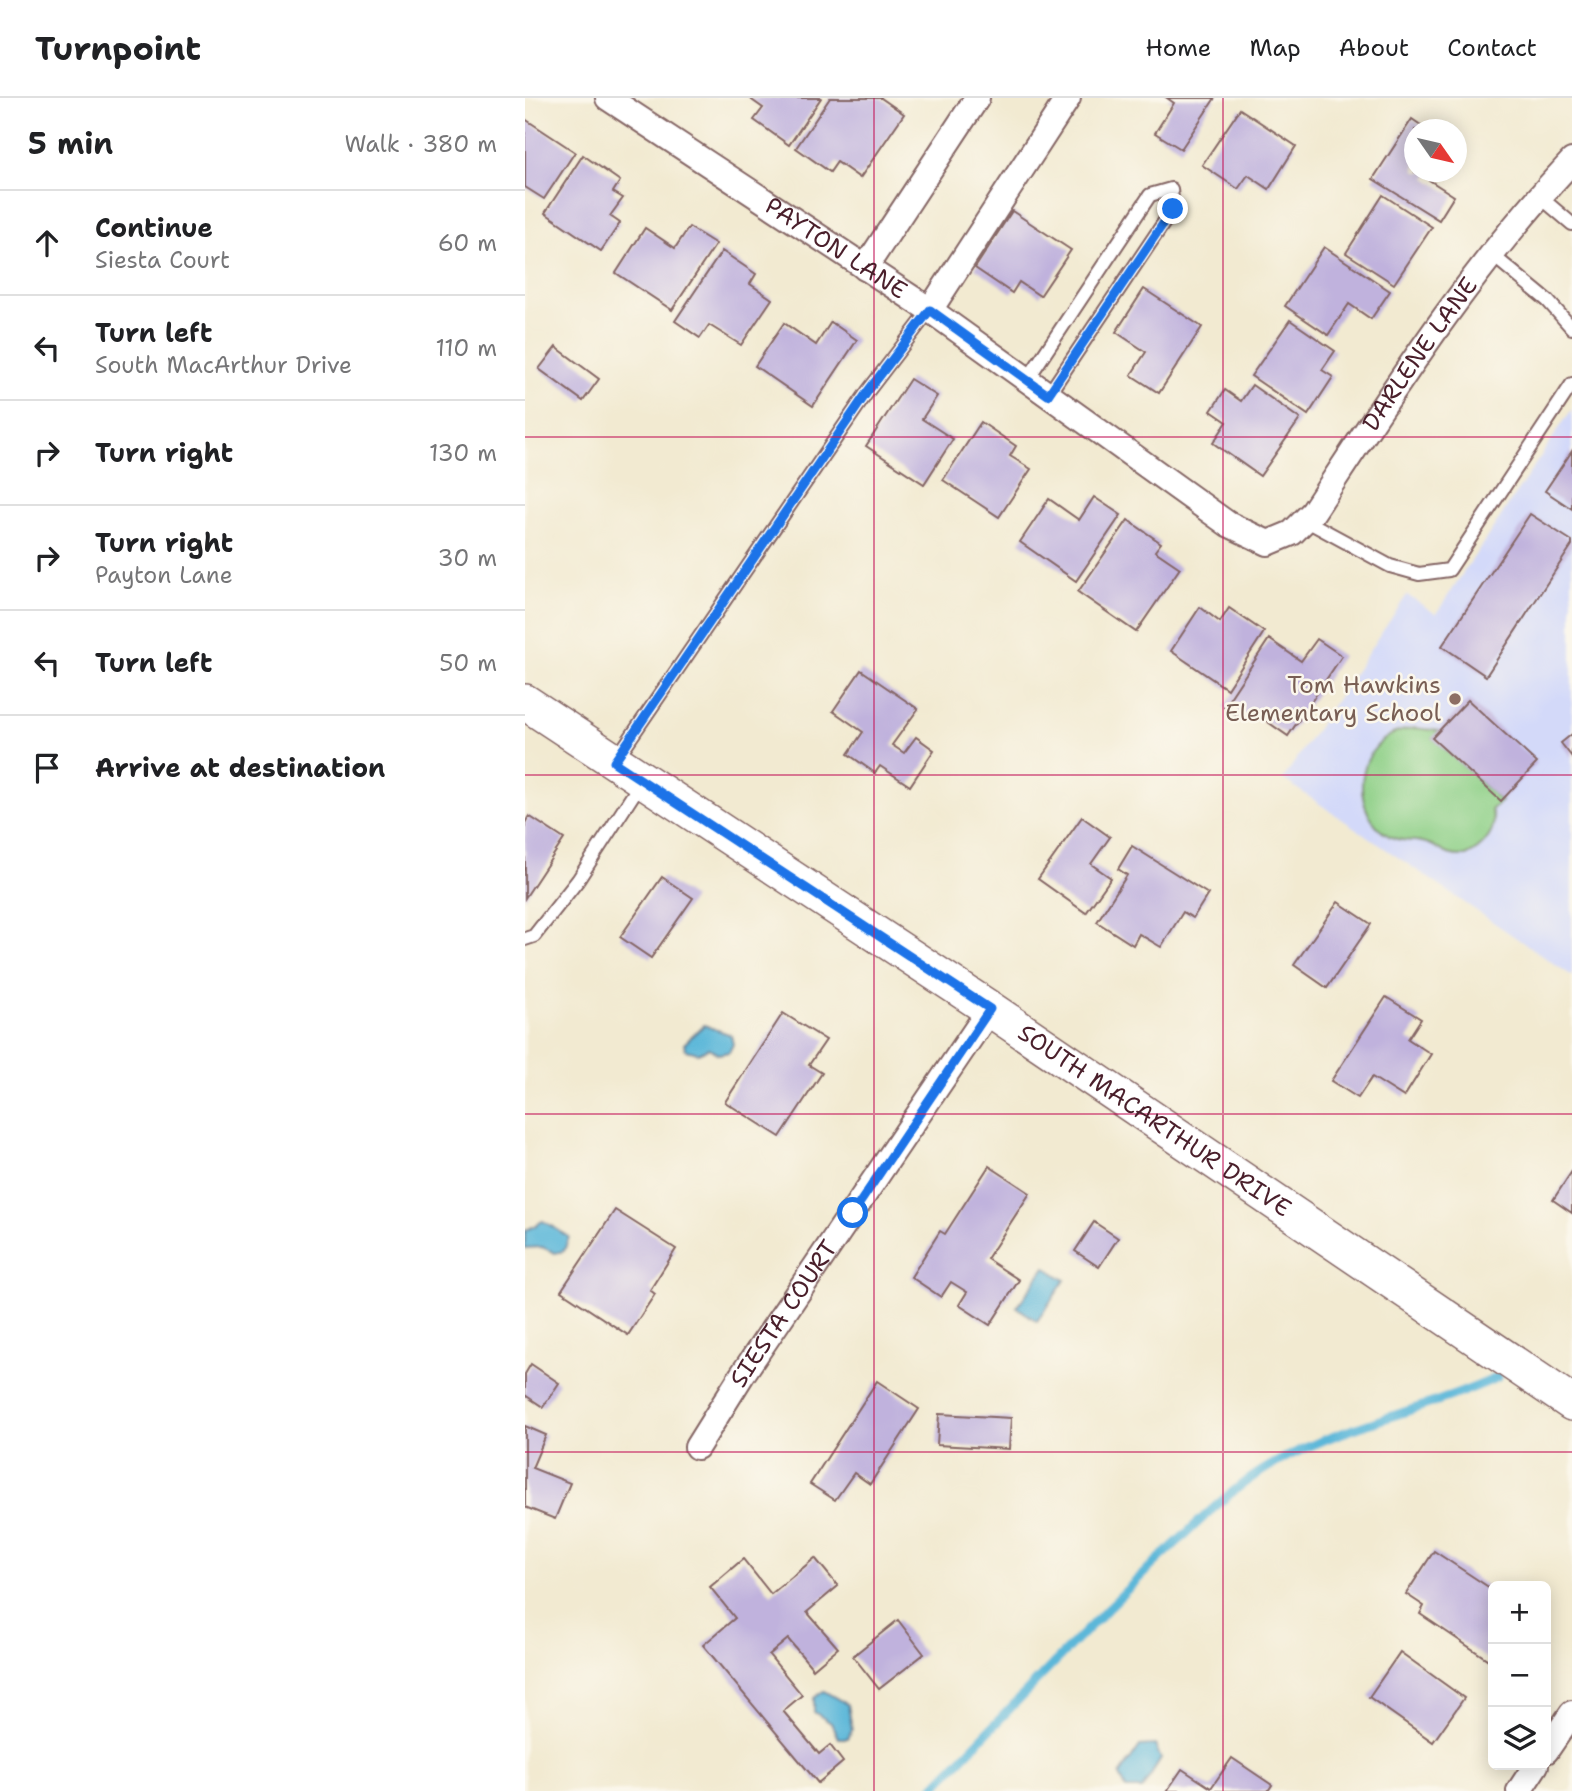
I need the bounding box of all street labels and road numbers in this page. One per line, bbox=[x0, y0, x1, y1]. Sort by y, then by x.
street label: PAYTON LANE bbox=[759, 190, 913, 306]
street label: DARLENE LANE bbox=[1355, 271, 1485, 437]
street label: SOUTH MACARTHUR DRIVE bbox=[1012, 1017, 1298, 1224]
street label: SIESTA COURT bbox=[722, 1234, 845, 1393]

